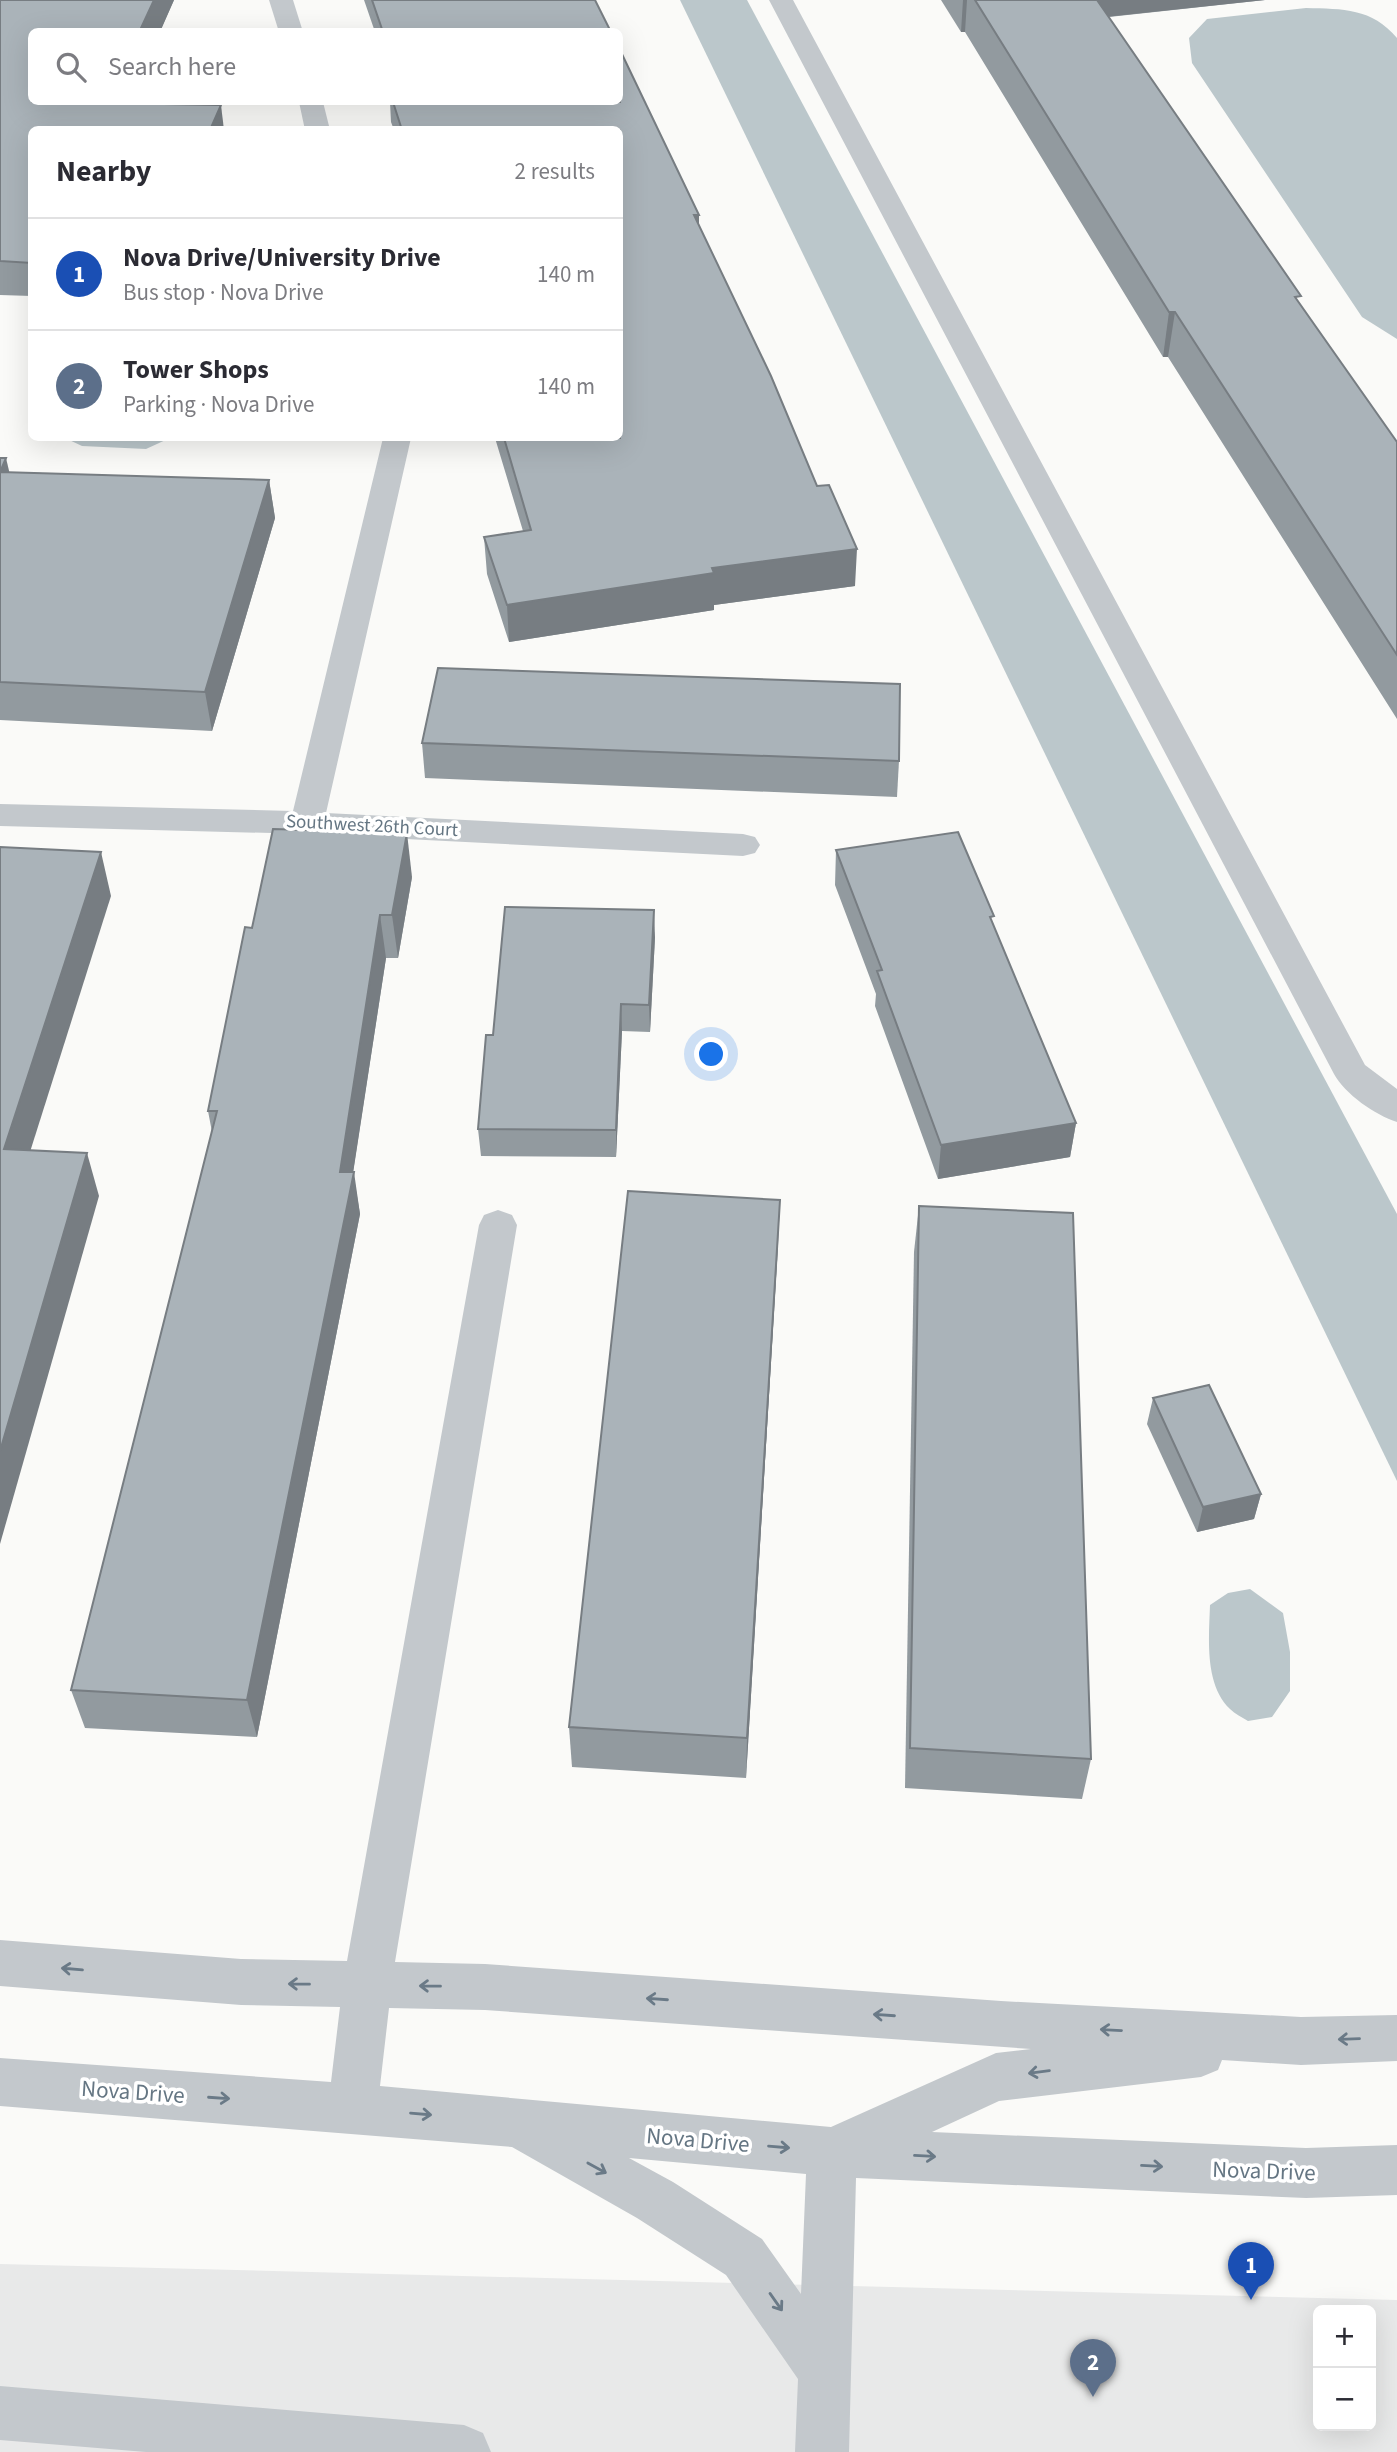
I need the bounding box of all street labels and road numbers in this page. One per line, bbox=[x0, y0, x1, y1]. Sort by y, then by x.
street label: Southwest 26th Court bbox=[285, 808, 459, 844]
street label: Nova Drive bbox=[80, 2072, 186, 2112]
street label: Nova Drive bbox=[645, 2119, 751, 2161]
street label: Nova Drive bbox=[1212, 2153, 1316, 2189]

